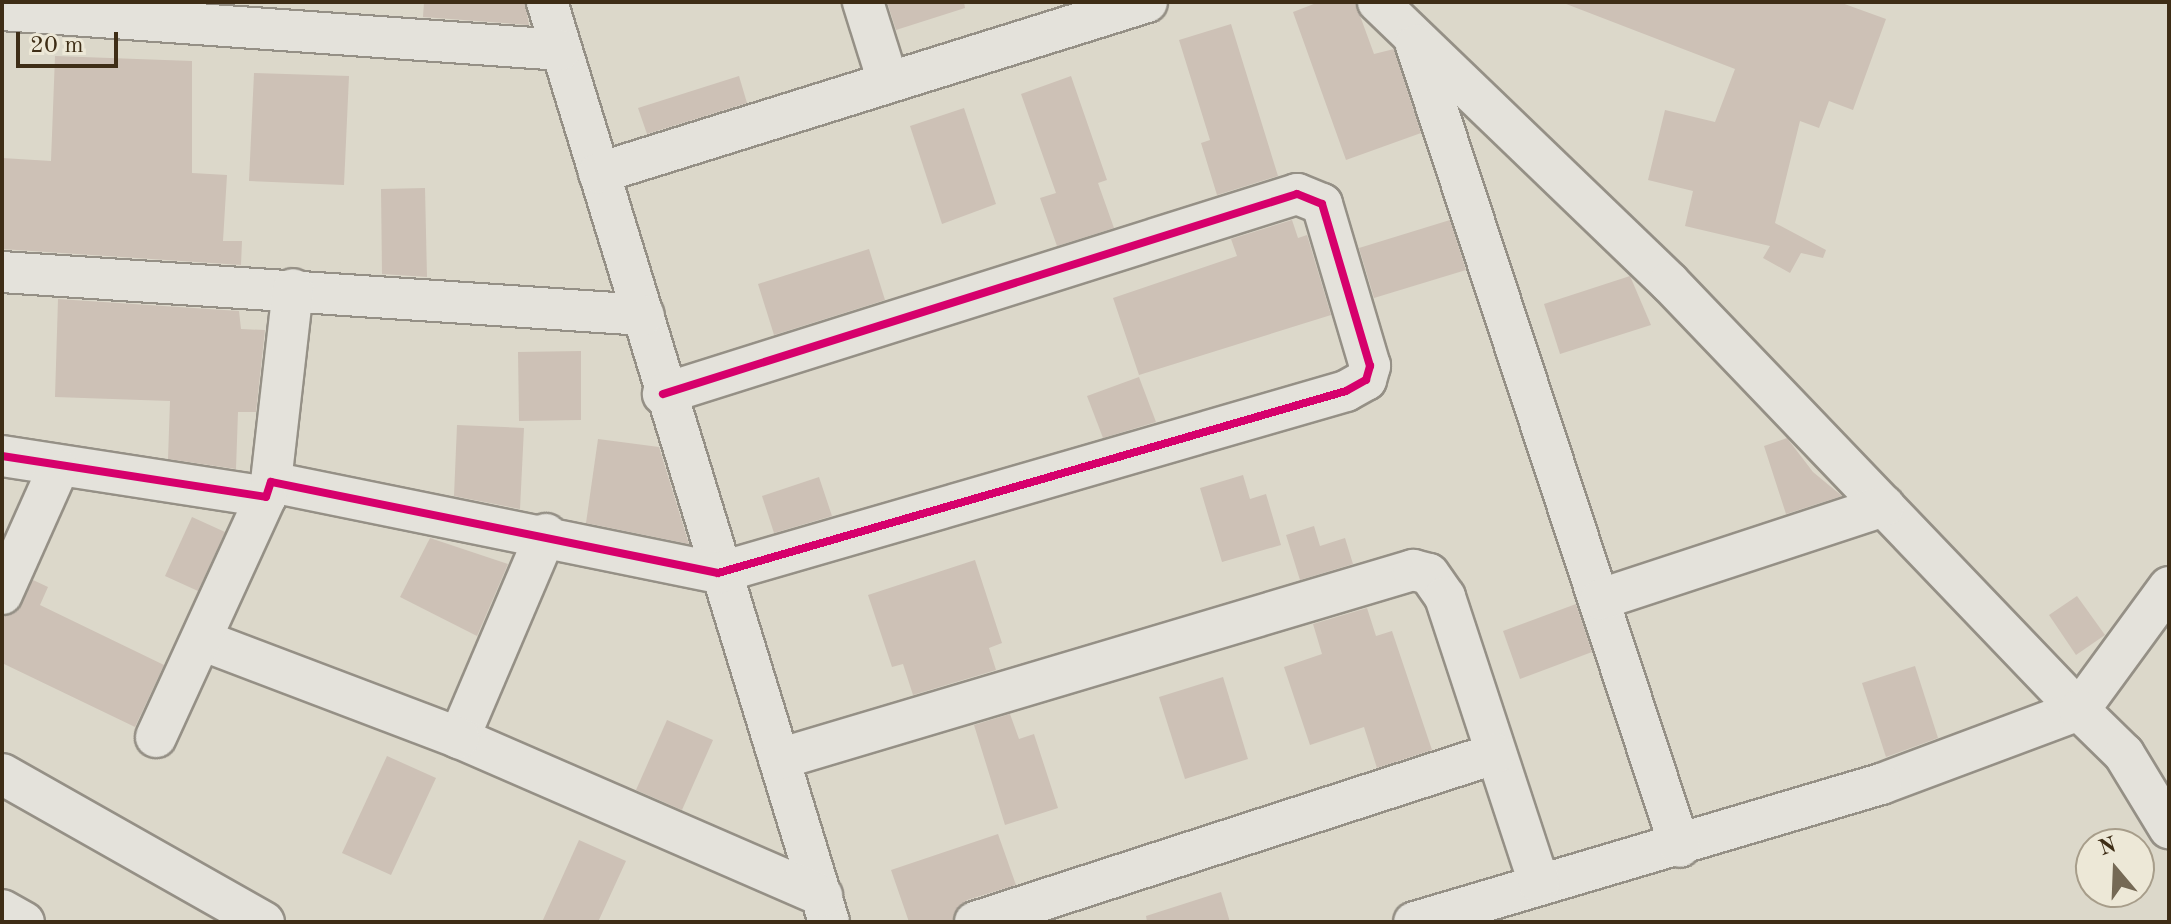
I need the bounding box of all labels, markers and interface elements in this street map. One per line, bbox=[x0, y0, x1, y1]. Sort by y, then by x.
scale bar bbox=[20, 16, 122, 66]
text: 20 m bbox=[30, 34, 84, 58]
north arrow bbox=[2075, 828, 2155, 908]
text: N bbox=[2096, 834, 2119, 860]

